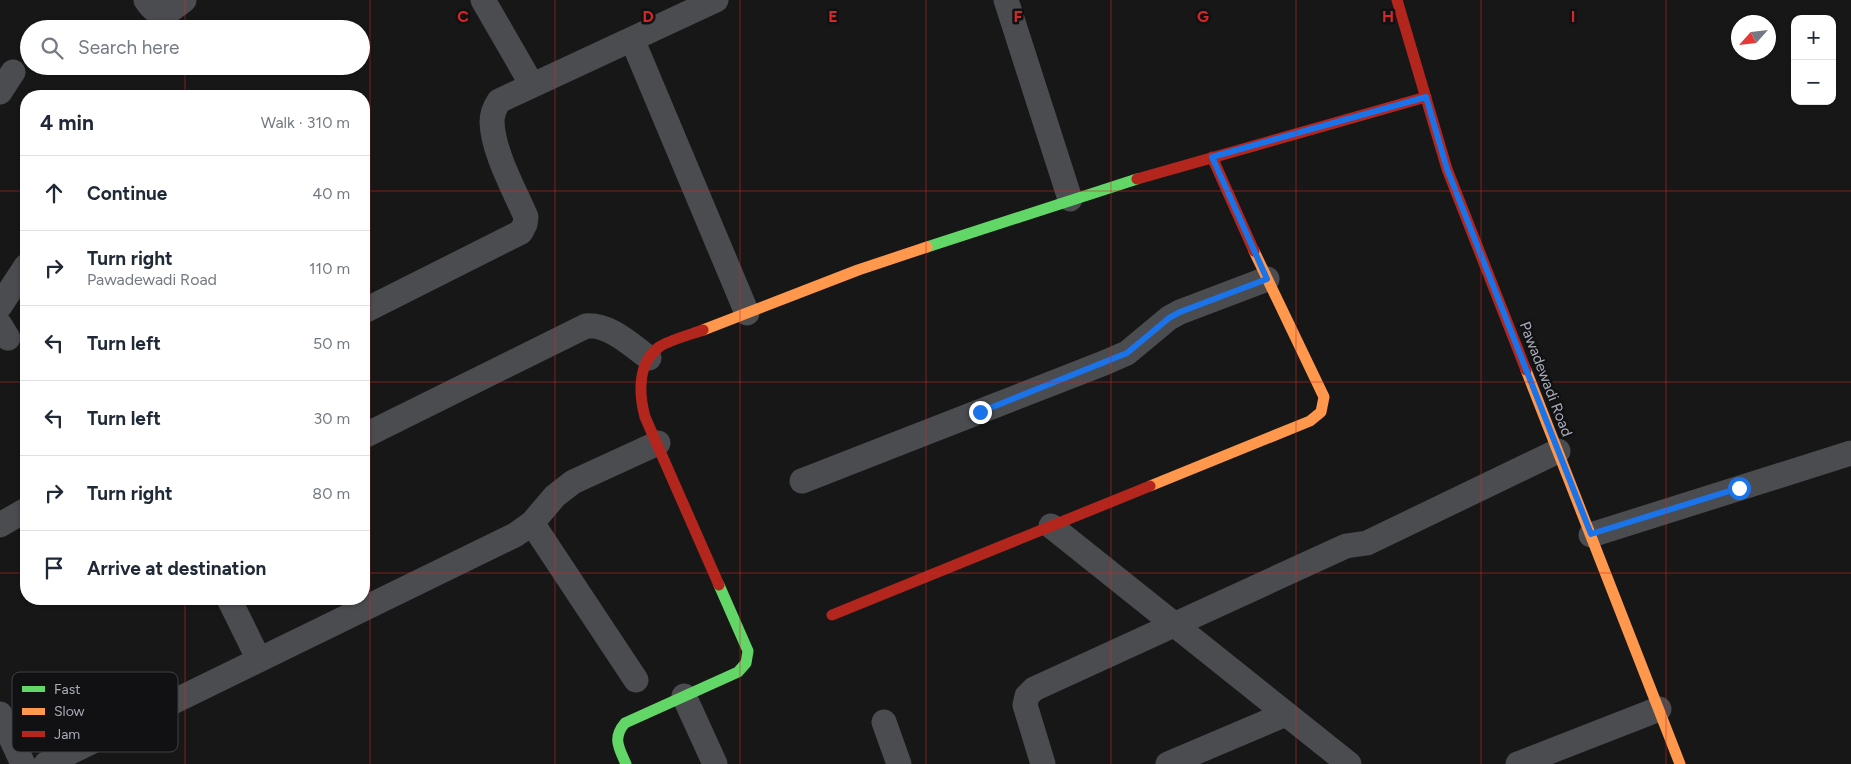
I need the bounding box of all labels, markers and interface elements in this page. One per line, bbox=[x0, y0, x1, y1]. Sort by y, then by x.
text: C bbox=[457, 7, 469, 26]
text: D bbox=[642, 7, 654, 26]
text: E bbox=[828, 7, 838, 26]
text: F bbox=[1014, 7, 1023, 26]
text: G bbox=[1197, 7, 1209, 26]
text: H bbox=[1382, 7, 1394, 26]
text: I bbox=[1571, 7, 1575, 26]
north arrow bbox=[1731, 15, 1776, 60]
map controls bbox=[1791, 15, 1836, 105]
button: + bbox=[1791, 15, 1836, 60]
search box bbox=[20, 20, 370, 75]
icon: search bbox=[38, 34, 66, 62]
text: Search here bbox=[78, 36, 180, 59]
button: − bbox=[1791, 60, 1836, 105]
text: 4 min bbox=[40, 110, 94, 135]
text: Walk · 310 m bbox=[261, 113, 350, 132]
icon: ahead bbox=[40, 179, 68, 207]
text: Continue bbox=[87, 182, 167, 205]
text: 40 m bbox=[312, 184, 350, 203]
text: Turn right bbox=[87, 247, 173, 270]
icon: right bbox=[40, 254, 68, 282]
text: 110 m bbox=[309, 259, 350, 278]
text: Pawadewadi Road bbox=[87, 270, 217, 289]
street label: Pawadewadi Road bbox=[1516, 319, 1576, 439]
icon: left bbox=[40, 329, 68, 357]
text: Turn left bbox=[87, 332, 161, 355]
text: 50 m bbox=[313, 334, 350, 353]
route end bbox=[969, 401, 992, 424]
icon: left bbox=[40, 404, 68, 432]
text: Turn left bbox=[87, 407, 161, 430]
text: 30 m bbox=[313, 409, 350, 428]
route start bbox=[1728, 477, 1751, 500]
icon: right bbox=[40, 479, 68, 507]
text: Turn right bbox=[87, 482, 173, 505]
text: 80 m bbox=[312, 484, 350, 503]
icon: arrive bbox=[40, 554, 68, 582]
text: Arrive at destination bbox=[87, 557, 266, 580]
legend bbox=[12, 672, 178, 752]
text: Fast bbox=[54, 681, 80, 698]
text: Slow bbox=[54, 703, 85, 720]
text: Jam bbox=[54, 726, 80, 743]

